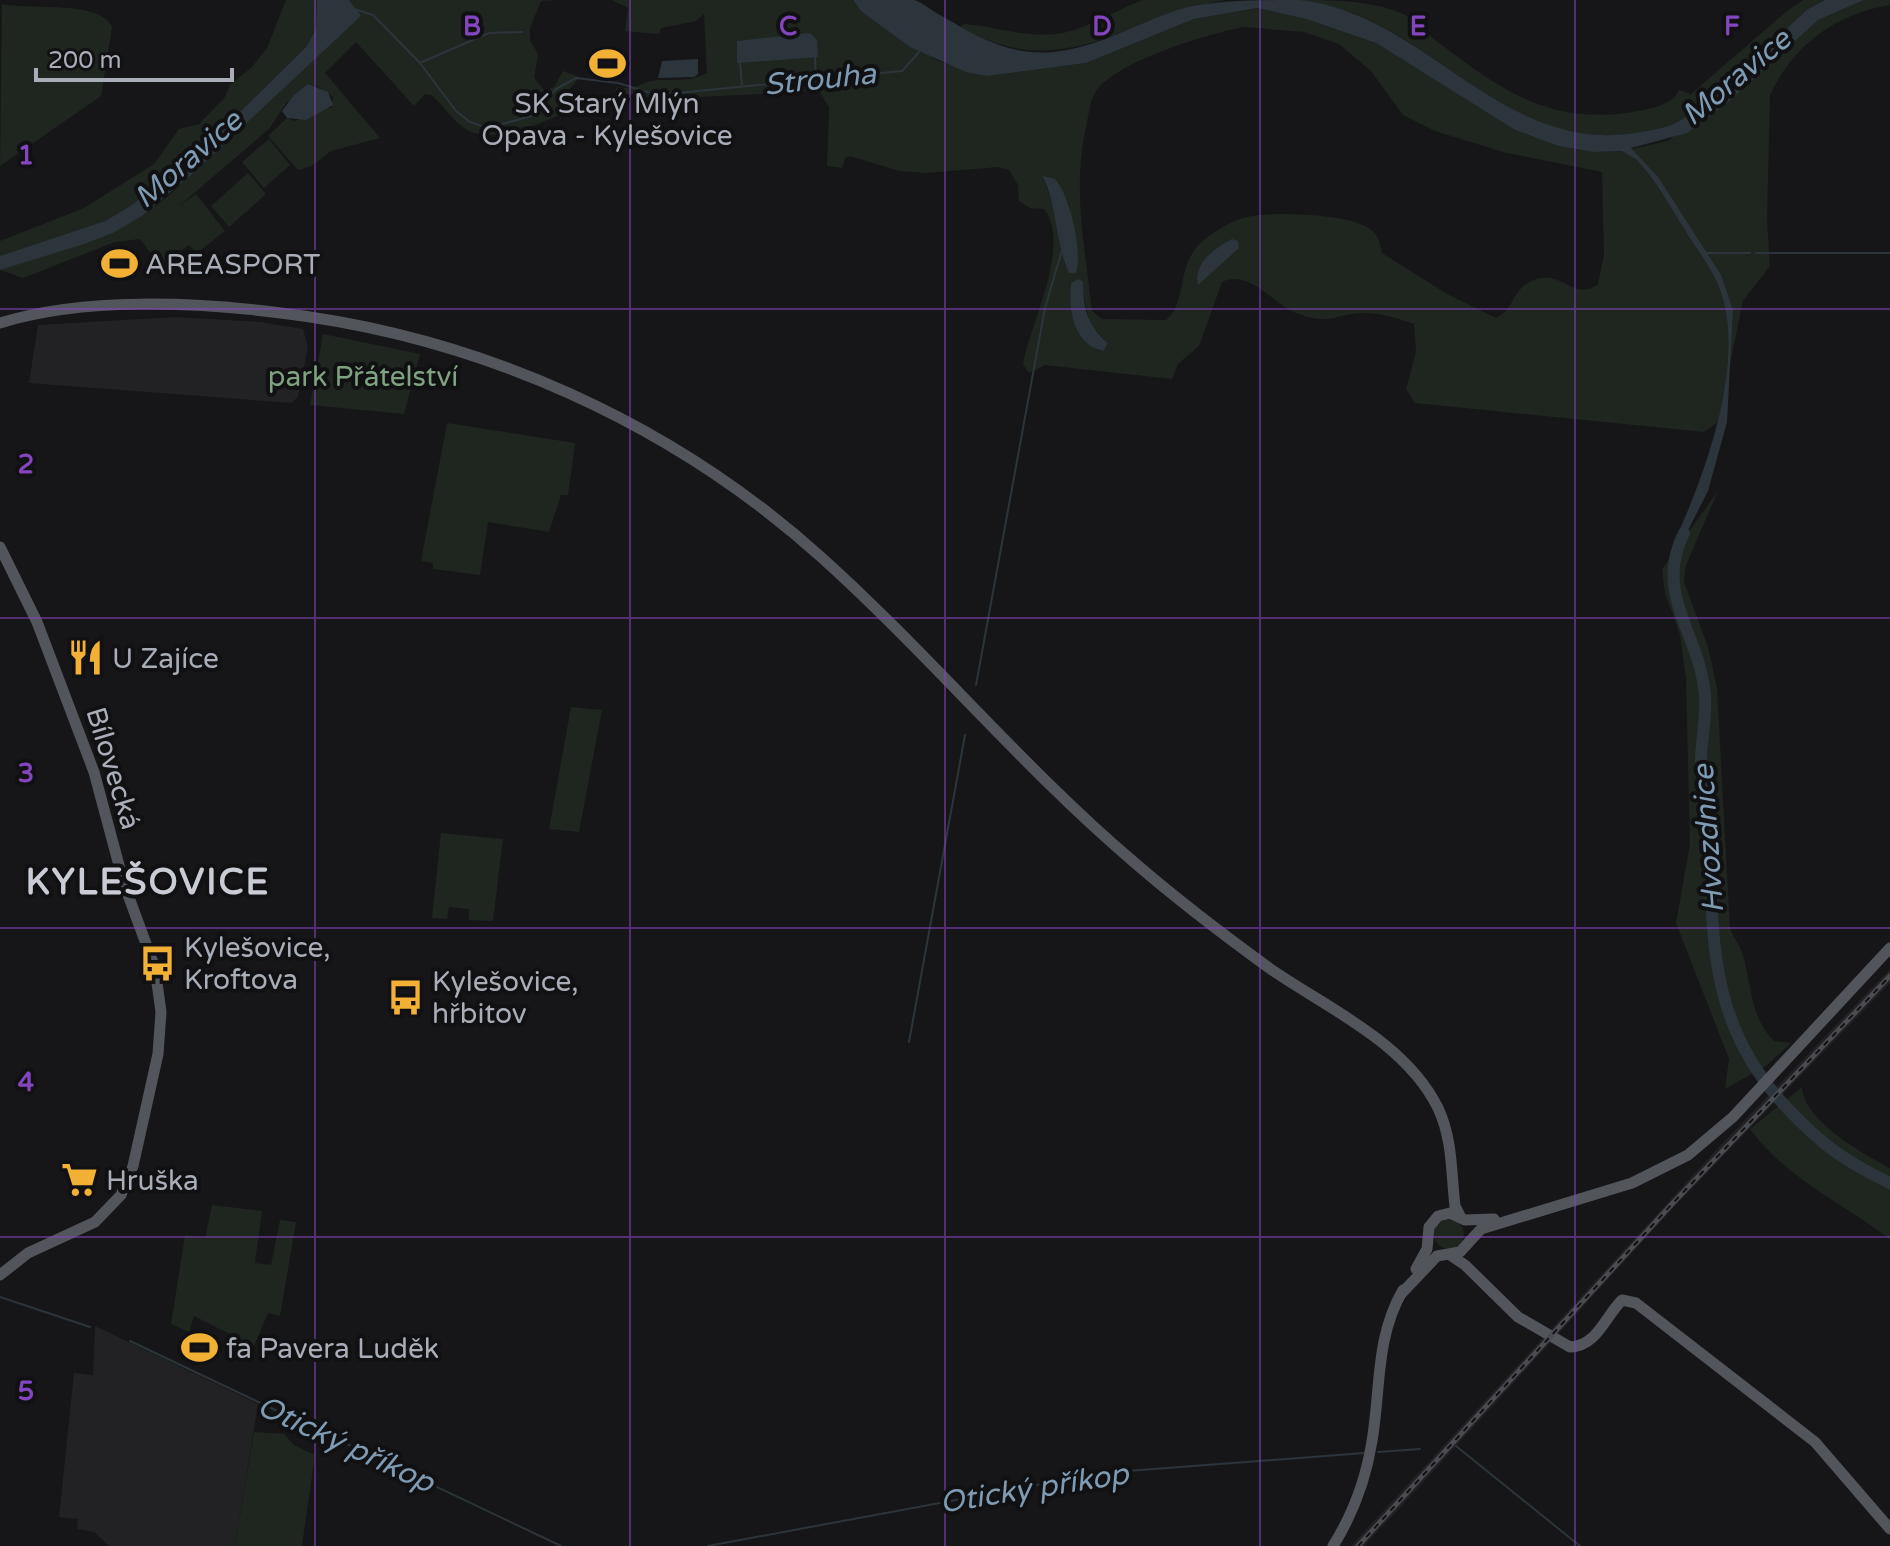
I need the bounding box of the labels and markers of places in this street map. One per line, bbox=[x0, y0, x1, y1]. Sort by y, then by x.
sports icon: SK Starý Mlýn Opava - Kylešovice bbox=[588, 44, 626, 82]
place label: SK Starý Mlýn Opava - Kylešovice bbox=[481, 87, 733, 153]
sports icon: AREASPORT bbox=[100, 245, 138, 283]
place label: AREASPORT bbox=[145, 248, 320, 282]
restaurant icon: U Zajíce bbox=[67, 639, 105, 677]
place label: U Zajíce bbox=[112, 642, 219, 676]
place label: Kylešovice, Kroftova bbox=[184, 931, 331, 997]
bus stop icon: Kylešovice, Kroftova bbox=[139, 944, 177, 982]
place label: Kylešovice, hřbitov bbox=[432, 965, 579, 1031]
bus stop icon: Kylešovice, hřbitov bbox=[387, 978, 425, 1016]
supermarket icon: Hruška bbox=[61, 1161, 99, 1199]
place label: Hruška bbox=[106, 1164, 199, 1198]
sports icon: fa Pavera Luděk bbox=[181, 1329, 219, 1367]
place label: fa Pavera Luděk bbox=[226, 1332, 439, 1366]

